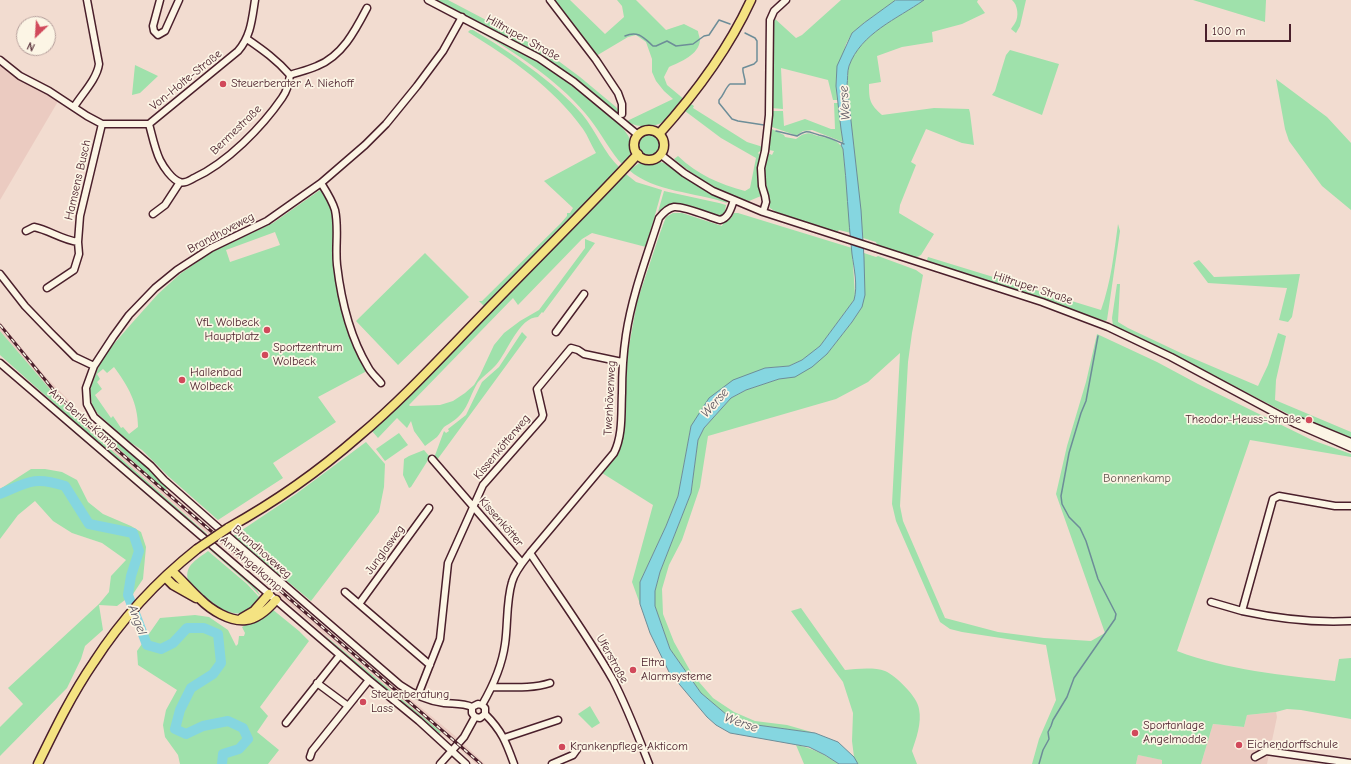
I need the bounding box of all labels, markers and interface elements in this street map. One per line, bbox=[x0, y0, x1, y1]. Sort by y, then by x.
street label: Hiltruper Straße bbox=[483, 12, 563, 64]
north arrow bbox=[16, 16, 56, 56]
scale bar bbox=[1207, 16, 1293, 42]
text: 100 m bbox=[1212, 24, 1245, 38]
text: N bbox=[25, 39, 37, 54]
street label: Von-Holte-Straße bbox=[147, 47, 225, 113]
place label: Steuerberater A. Niehoff bbox=[231, 77, 354, 91]
marker: Steuerberater A. Niehoff bbox=[218, 79, 228, 89]
water label: Werse bbox=[836, 85, 854, 121]
street label: Bermestraße bbox=[207, 102, 265, 158]
street label: Hamsens Busch bbox=[62, 138, 94, 222]
street label: Brandhoveweg bbox=[185, 209, 257, 257]
street label: Hiltruper Straße bbox=[991, 268, 1075, 308]
place label: VfL Wolbeck Hauptplatz bbox=[196, 316, 259, 344]
marker: VfL Wolbeck Hauptplatz bbox=[262, 325, 272, 335]
place label: Sportzentrum Wolbeck bbox=[273, 341, 342, 369]
marker: Sportzentrum Wolbeck bbox=[260, 350, 270, 360]
street label: Twenhövenweg bbox=[601, 360, 619, 436]
place label: Hallenbad Wolbeck bbox=[190, 366, 242, 394]
marker: Hallenbad Wolbeck bbox=[177, 375, 187, 385]
street label: Am Berler Kamp bbox=[46, 385, 120, 453]
water label: Werse bbox=[698, 385, 732, 421]
street label: Kissenkötterweg bbox=[471, 412, 533, 482]
place label: Theodor-Heuss-Straße bbox=[1185, 413, 1301, 427]
marker: Theodor-Heuss-Straße bbox=[1304, 415, 1314, 425]
park label: Bonnenkamp bbox=[1103, 472, 1171, 486]
street label: Kissenkötter bbox=[476, 494, 526, 550]
street label: Brandhoveweg bbox=[229, 522, 295, 582]
street label: Junglasweg bbox=[362, 522, 408, 578]
street label: Am Angelkamp bbox=[217, 533, 285, 595]
water label: Angel bbox=[124, 603, 150, 637]
street label: Uferstraße bbox=[593, 632, 631, 686]
place label: Eltra Alarmsysteme bbox=[641, 656, 712, 684]
marker: Eltra Alarmsysteme bbox=[628, 665, 638, 675]
place label: Steuerberatung Lass bbox=[371, 688, 449, 716]
marker: Steuerberatung Lass bbox=[358, 697, 368, 707]
water label: Werse bbox=[722, 710, 760, 736]
place label: Sportanlage Angelmodde bbox=[1143, 719, 1207, 747]
marker: Sportanlage Angelmodde bbox=[1130, 728, 1140, 738]
place label: Eichendorffschule bbox=[1247, 738, 1338, 752]
place label: Krankenpflege Akticom bbox=[570, 740, 688, 754]
marker: Eichendorffschule bbox=[1234, 740, 1244, 750]
marker: Krankenpflege Akticom bbox=[557, 742, 567, 752]

